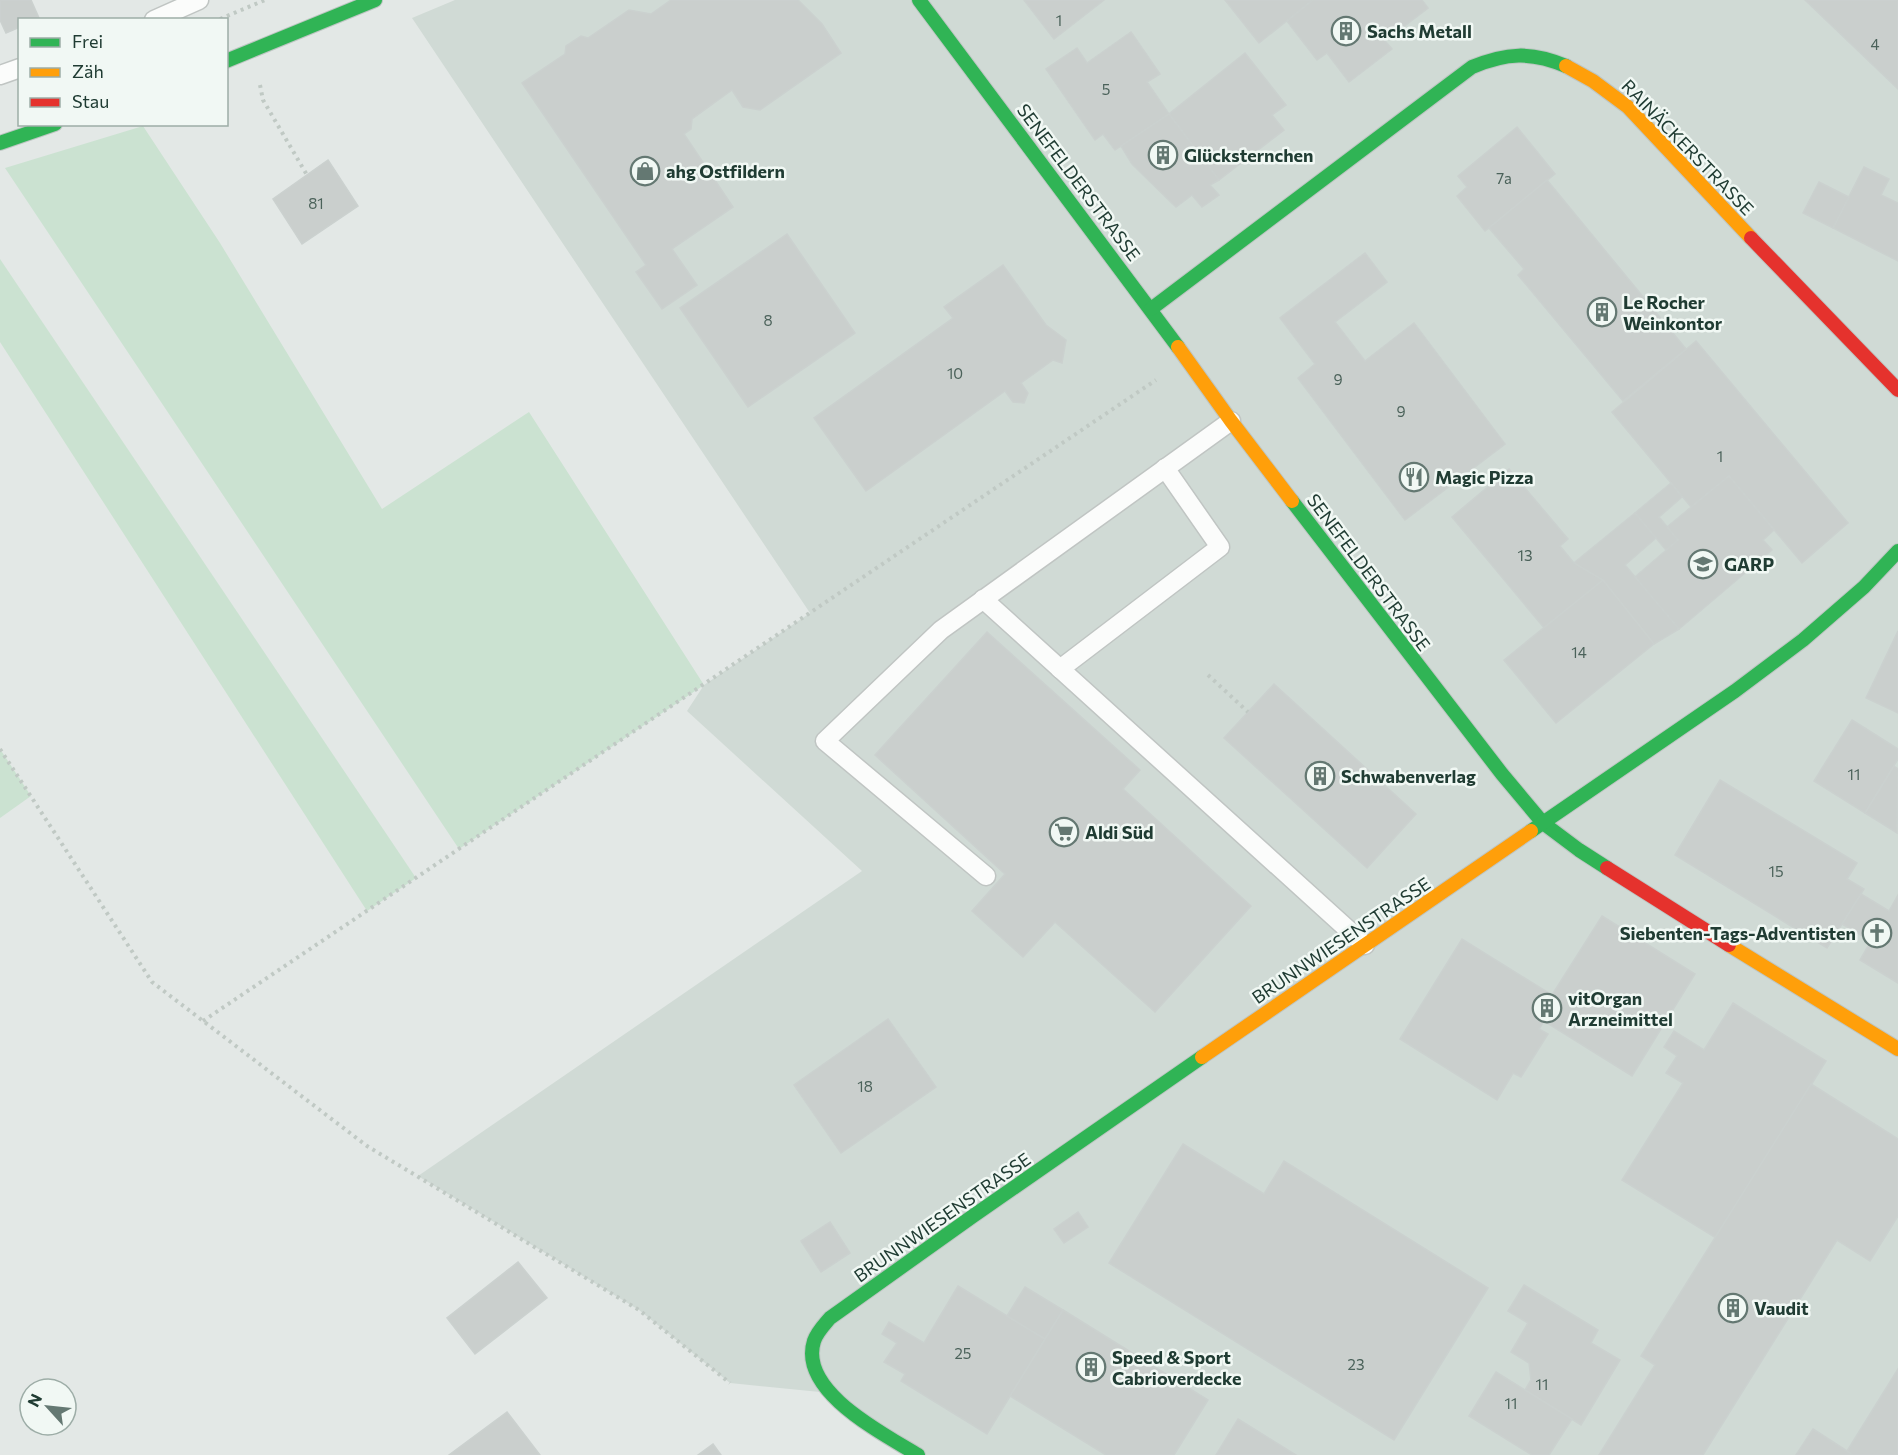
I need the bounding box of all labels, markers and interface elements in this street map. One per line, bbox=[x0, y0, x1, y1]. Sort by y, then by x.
house number: 1 bbox=[1056, 11, 1062, 29]
building icon: Sachs Metall bbox=[1330, 15, 1362, 47]
legend bbox=[18, 18, 228, 126]
place label: Sachs Metall bbox=[1367, 20, 1472, 42]
text: Frei bbox=[72, 30, 103, 52]
house number: 4 bbox=[1871, 35, 1880, 53]
text: Zäh bbox=[72, 60, 104, 82]
street label: RAINÄCKERSTRASSE bbox=[1617, 75, 1759, 219]
house number: 5 bbox=[1102, 80, 1110, 98]
text: Stau bbox=[72, 90, 109, 112]
street label: SENEFELDERSTRASSE bbox=[1013, 99, 1145, 265]
building icon: Glücksternchen bbox=[1147, 139, 1179, 171]
place label: Glücksternchen bbox=[1184, 144, 1314, 166]
shop icon: ahg Ostfildern bbox=[629, 155, 661, 187]
place label: ahg Ostfildern bbox=[666, 160, 785, 182]
house number: 7a bbox=[1496, 169, 1512, 187]
house number: 81 bbox=[308, 194, 324, 212]
place label: Le Rocher Weinkontor bbox=[1623, 291, 1723, 334]
building icon: Le Rocher Weinkontor bbox=[1586, 296, 1618, 328]
house number: 8 bbox=[763, 311, 773, 329]
house number: 10 bbox=[947, 364, 963, 382]
house number: 9 bbox=[1333, 370, 1343, 388]
house number: 9 bbox=[1396, 402, 1406, 420]
house number: 1 bbox=[1717, 447, 1723, 465]
restaurant icon: Magic Pizza bbox=[1398, 461, 1430, 493]
place label: Magic Pizza bbox=[1435, 466, 1533, 488]
street label: SENEFELDERSTRASSE bbox=[1303, 489, 1435, 655]
house number: 13 bbox=[1518, 546, 1532, 564]
school or university icon: GARP bbox=[1687, 548, 1719, 580]
place label: GARP bbox=[1724, 553, 1775, 575]
house number: 14 bbox=[1571, 643, 1587, 661]
building icon: Schwabenverlag bbox=[1304, 760, 1336, 792]
place label: Schwabenverlag bbox=[1341, 765, 1476, 787]
house number: 11 bbox=[1848, 765, 1860, 783]
supermarket icon: Aldi Süd bbox=[1048, 816, 1080, 848]
place label: Aldi Süd bbox=[1085, 821, 1153, 843]
house number: 15 bbox=[1768, 862, 1784, 880]
street label: BRUNNWIESENSTRASSE bbox=[1248, 872, 1434, 1008]
church icon: Siebenten-Tags-Adventisten bbox=[1861, 917, 1893, 949]
place label: Siebenten-Tags-Adventisten bbox=[1620, 922, 1856, 944]
place label: vitOrgan Arzneimittel bbox=[1568, 987, 1673, 1030]
building icon: vitOrgan Arzneimittel bbox=[1531, 992, 1563, 1024]
house number: 18 bbox=[857, 1077, 873, 1095]
street label: BRUNNWIESENSTRASSE bbox=[849, 1148, 1035, 1286]
building icon: Vaudit bbox=[1717, 1292, 1749, 1324]
place label: Vaudit bbox=[1754, 1297, 1809, 1319]
house number: 25 bbox=[955, 1344, 971, 1362]
place label: Speed & Sport Cabrioverdecke bbox=[1112, 1346, 1241, 1389]
building icon: Speed & Sport Cabrioverdecke bbox=[1075, 1351, 1107, 1383]
house number: 23 bbox=[1348, 1355, 1364, 1373]
house number: 11 bbox=[1536, 1375, 1548, 1393]
north arrow bbox=[18, 1377, 78, 1437]
text: N bbox=[23, 1390, 45, 1410]
house number: 11 bbox=[1505, 1394, 1517, 1412]

